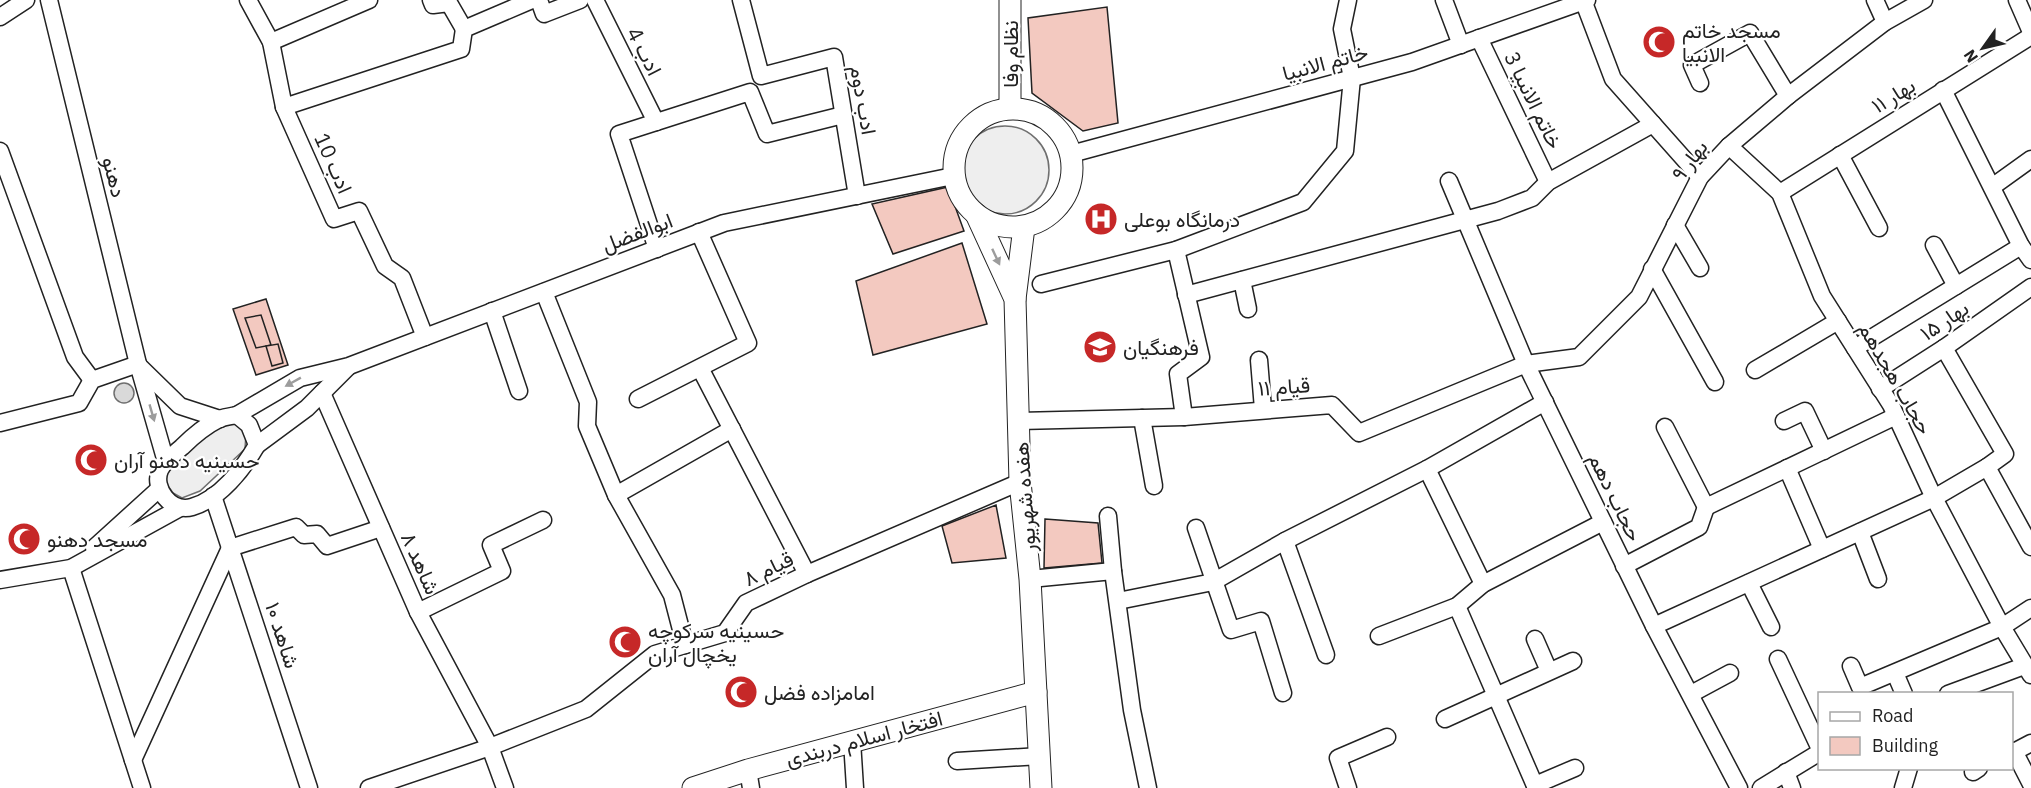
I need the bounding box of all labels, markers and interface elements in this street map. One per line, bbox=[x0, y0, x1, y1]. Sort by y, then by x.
place label: مسجد خاتم الانبیا bbox=[1682, 16, 1781, 68]
north arrow bbox=[1953, 18, 2013, 78]
street label: نظام وفا bbox=[996, 20, 1025, 88]
street label: ادب 4 bbox=[621, 22, 669, 80]
mosque icon: مسجد خاتم الانبیا bbox=[1641, 24, 1677, 60]
street label: خاتم الانبیا bbox=[1279, 37, 1371, 88]
text: N bbox=[1959, 46, 1982, 67]
street label: خاتم الانبیا 3 bbox=[1497, 47, 1570, 154]
street label: ادب دوم bbox=[843, 63, 884, 137]
street label: بهار ۱۱ bbox=[1866, 71, 1920, 119]
street label: ادب 10 bbox=[308, 128, 360, 198]
street label: بهار ۹ bbox=[1664, 134, 1714, 186]
street label: دهنو bbox=[96, 154, 134, 200]
hospital icon: درمانگاه بوعلی bbox=[1083, 201, 1119, 237]
place label: درمانگاه بوعلی bbox=[1124, 205, 1240, 233]
street label: ابوالفضل bbox=[597, 206, 677, 258]
one-way arrow bbox=[991, 248, 1001, 266]
street label: بهار ۱۵ bbox=[1914, 294, 1974, 346]
street label: حجاب هجدهم bbox=[1852, 317, 1939, 440]
school or university icon: فرهنگیان bbox=[1082, 329, 1118, 365]
place label: فرهنگیان bbox=[1123, 333, 1199, 361]
street label: قیام ۱۱ bbox=[1257, 370, 1311, 403]
one-way arrow bbox=[284, 377, 301, 387]
one-way arrow bbox=[148, 404, 157, 422]
street label: هفده شهریور bbox=[1006, 441, 1042, 554]
mosque icon: حسینیه دهنو آران bbox=[73, 442, 109, 478]
place label: حسینیه دهنو آران bbox=[114, 446, 260, 474]
street label: حجاب دهم bbox=[1582, 448, 1649, 546]
mosque icon: مسجد دهنو bbox=[6, 521, 42, 557]
place label: مسجد دهنو bbox=[47, 525, 147, 553]
street label: شاهد ۸ bbox=[395, 528, 447, 598]
street label: قیام ۸ bbox=[738, 544, 798, 593]
street label: شاهد ۱۰ bbox=[259, 598, 307, 672]
place label: حسینیه سرکوچه یخچال آران bbox=[648, 616, 784, 669]
mosque icon: حسینیه سرکوچه یخچال آران bbox=[607, 624, 643, 660]
mosque icon: امامزاده فضل bbox=[723, 674, 759, 710]
place label: امامزاده فضل bbox=[764, 678, 875, 706]
legend bbox=[1818, 692, 2013, 770]
street label: افتخار اسلام دربندی bbox=[782, 704, 946, 773]
text: Road bbox=[1872, 704, 1913, 727]
text: Building bbox=[1872, 734, 1939, 757]

